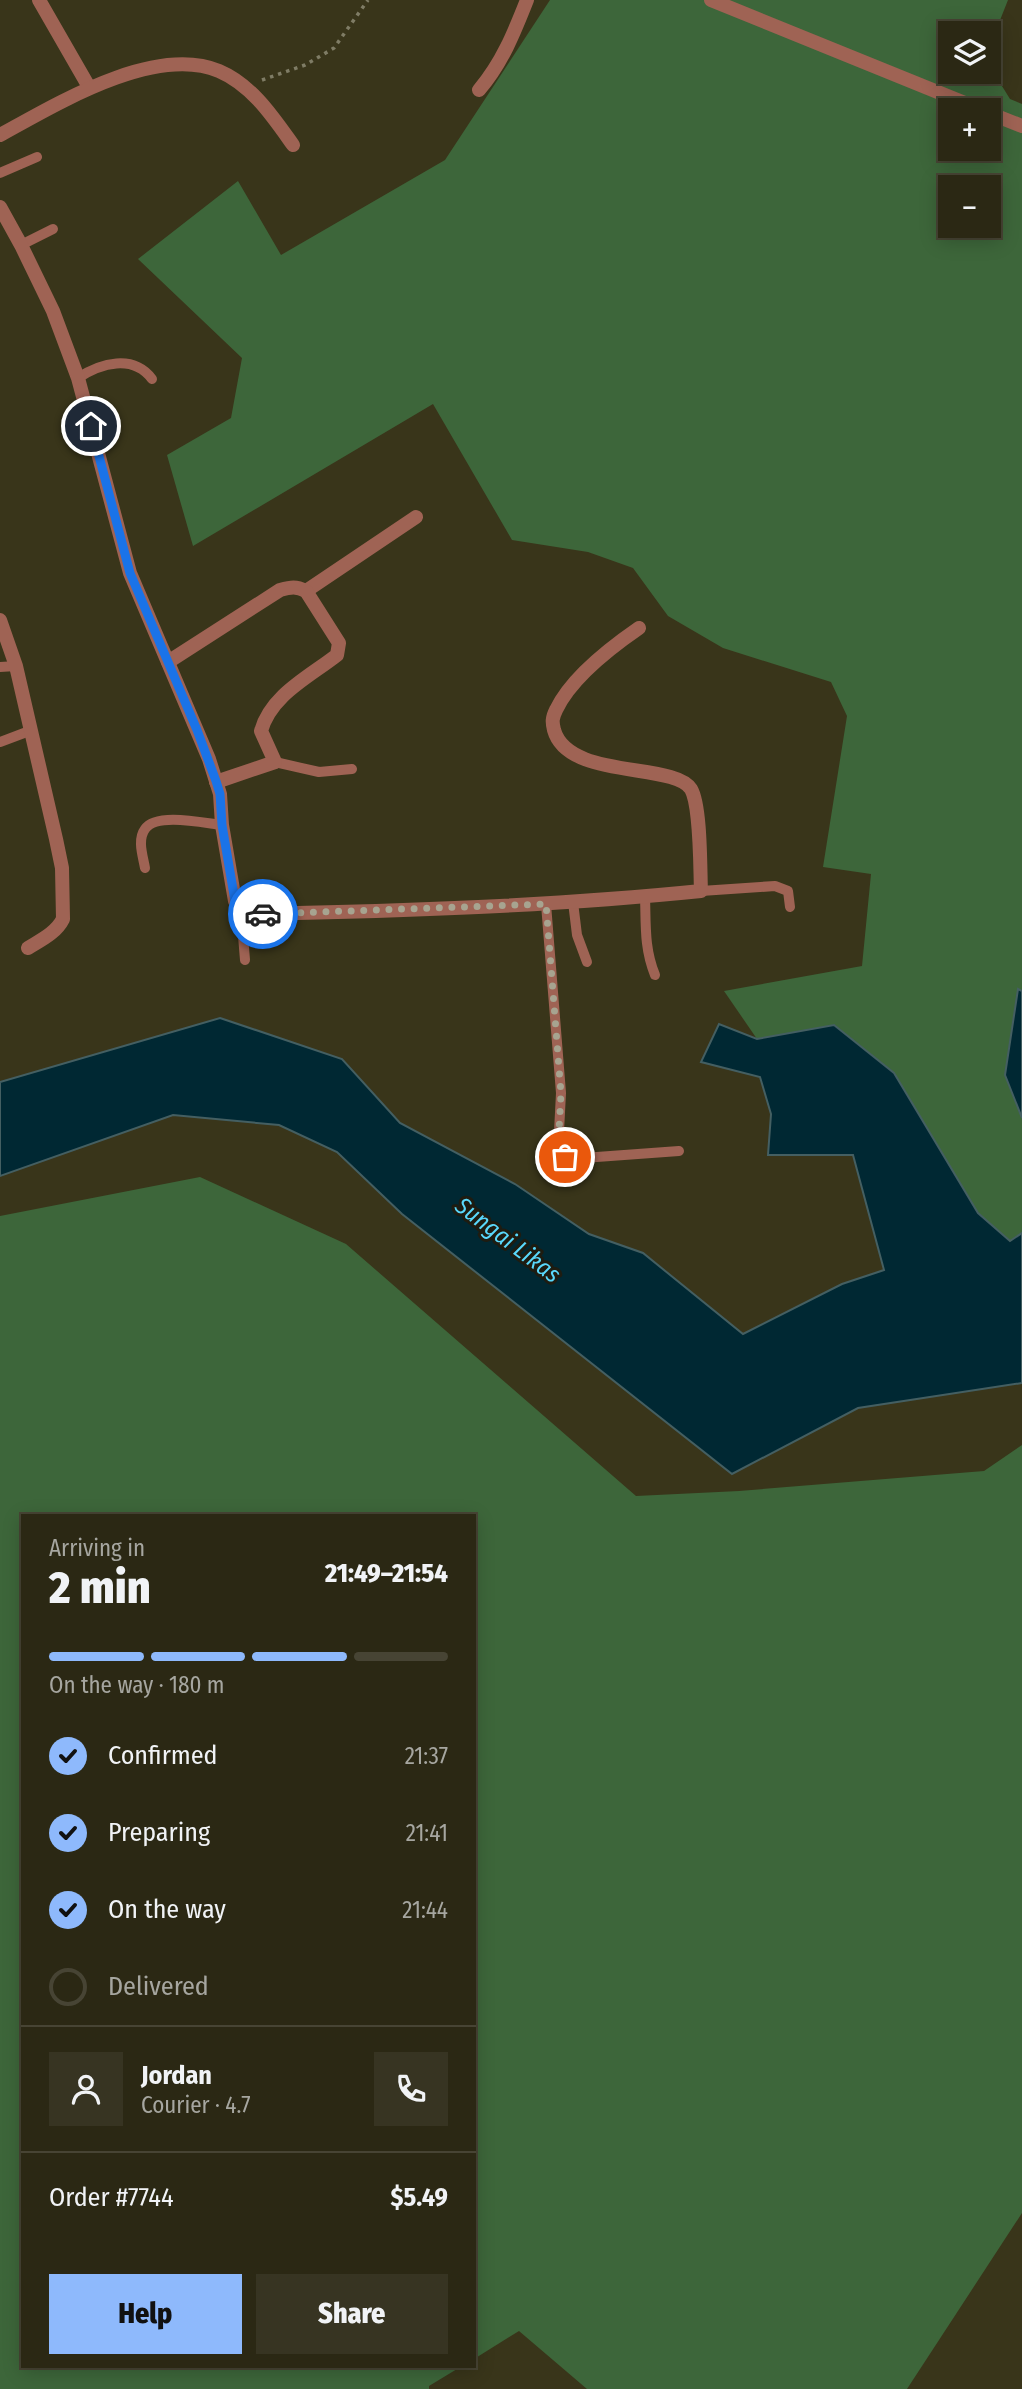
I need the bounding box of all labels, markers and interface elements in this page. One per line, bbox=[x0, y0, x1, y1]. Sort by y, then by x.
map controls bbox=[938, 21, 1001, 238]
button: layers bbox=[938, 21, 1001, 84]
button: + bbox=[938, 98, 1001, 161]
button: − bbox=[938, 175, 1001, 238]
pin bbox=[61, 396, 121, 456]
icon: home bbox=[72, 407, 110, 445]
courier bbox=[228, 879, 298, 949]
icon: car bbox=[244, 895, 282, 933]
pin bbox=[535, 1127, 595, 1187]
icon: bag bbox=[546, 1138, 584, 1176]
water label: Sungai Likas bbox=[449, 1191, 566, 1289]
text: Arriving in bbox=[49, 1534, 145, 1562]
text: 21:49–21:54 bbox=[325, 1558, 448, 1589]
text: 2 min bbox=[49, 1560, 151, 1615]
text: On the way · 180 m bbox=[49, 1671, 225, 1699]
icon: check bbox=[49, 1737, 87, 1775]
text: Confirmed bbox=[108, 1740, 218, 1771]
text: 21:37 bbox=[405, 1742, 448, 1770]
icon: check bbox=[49, 1814, 87, 1852]
text: Preparing bbox=[108, 1817, 210, 1848]
text: 21:41 bbox=[406, 1819, 448, 1847]
icon: check bbox=[49, 1891, 87, 1929]
text: On the way bbox=[108, 1894, 226, 1925]
text: 21:44 bbox=[402, 1896, 448, 1924]
text: Delivered bbox=[108, 1971, 209, 2002]
button: person bbox=[49, 2052, 123, 2126]
button: phone bbox=[374, 2052, 448, 2126]
text: Jordan bbox=[141, 2060, 212, 2091]
text: Courier · 4.7 bbox=[141, 2091, 251, 2119]
text: Order #7744 bbox=[49, 2182, 173, 2213]
text: $5.49 bbox=[391, 2182, 448, 2213]
button: Help bbox=[49, 2274, 242, 2354]
button: Share bbox=[256, 2274, 448, 2354]

